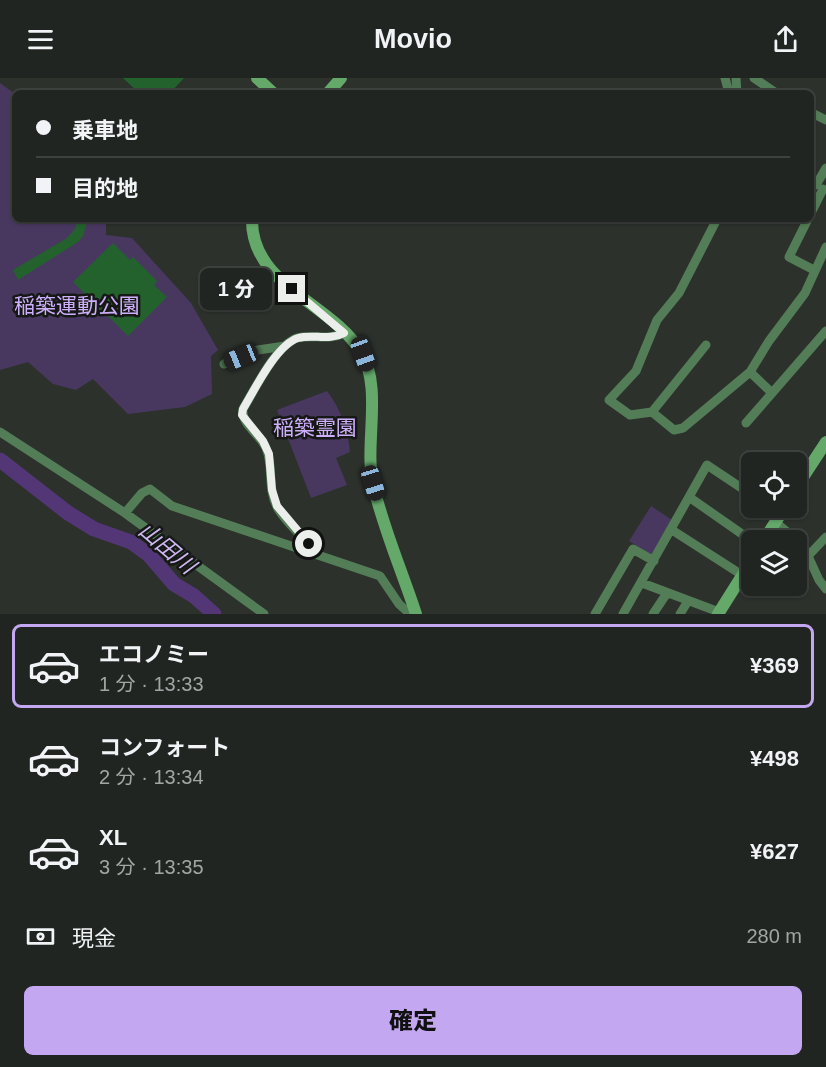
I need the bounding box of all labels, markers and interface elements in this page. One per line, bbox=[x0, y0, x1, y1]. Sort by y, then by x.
icon: menu bbox=[24, 23, 57, 56]
icon: share bbox=[769, 23, 802, 56]
text: Movio bbox=[374, 24, 452, 54]
text: 乗車地 bbox=[72, 118, 138, 143]
text: 目的地 bbox=[72, 176, 138, 201]
callout: 1 分 bbox=[199, 268, 271, 310]
route end bbox=[278, 275, 305, 302]
text: 1 分 bbox=[218, 278, 254, 300]
park label: 稲築運動公園 bbox=[14, 294, 140, 317]
car bbox=[348, 334, 378, 374]
car bbox=[221, 342, 261, 372]
park label: 稲築霊園 bbox=[273, 416, 357, 439]
map controls bbox=[741, 452, 807, 596]
button: locate bbox=[741, 452, 807, 518]
car bbox=[359, 463, 387, 503]
water label: 山田川 bbox=[134, 517, 202, 580]
route start bbox=[295, 530, 322, 557]
button: layers bbox=[741, 530, 807, 596]
icon: car bbox=[27, 639, 81, 693]
text: エコノミー bbox=[99, 642, 209, 667]
text: ¥369 bbox=[750, 653, 799, 678]
text: 1 分 · 13:33 bbox=[99, 673, 204, 695]
icon: car bbox=[27, 732, 81, 786]
text: コンフォート bbox=[99, 735, 230, 760]
text: ¥498 bbox=[750, 746, 799, 771]
text: 2 分 · 13:34 bbox=[99, 766, 204, 788]
icon: car bbox=[27, 825, 81, 879]
text: XL bbox=[99, 825, 127, 850]
text: ¥627 bbox=[750, 839, 799, 864]
text: 3 分 · 13:35 bbox=[99, 856, 204, 878]
icon: cash bbox=[24, 920, 57, 953]
text: 280 m bbox=[746, 925, 802, 947]
text: 現金 bbox=[72, 926, 116, 951]
button: 確定 bbox=[24, 986, 802, 1055]

